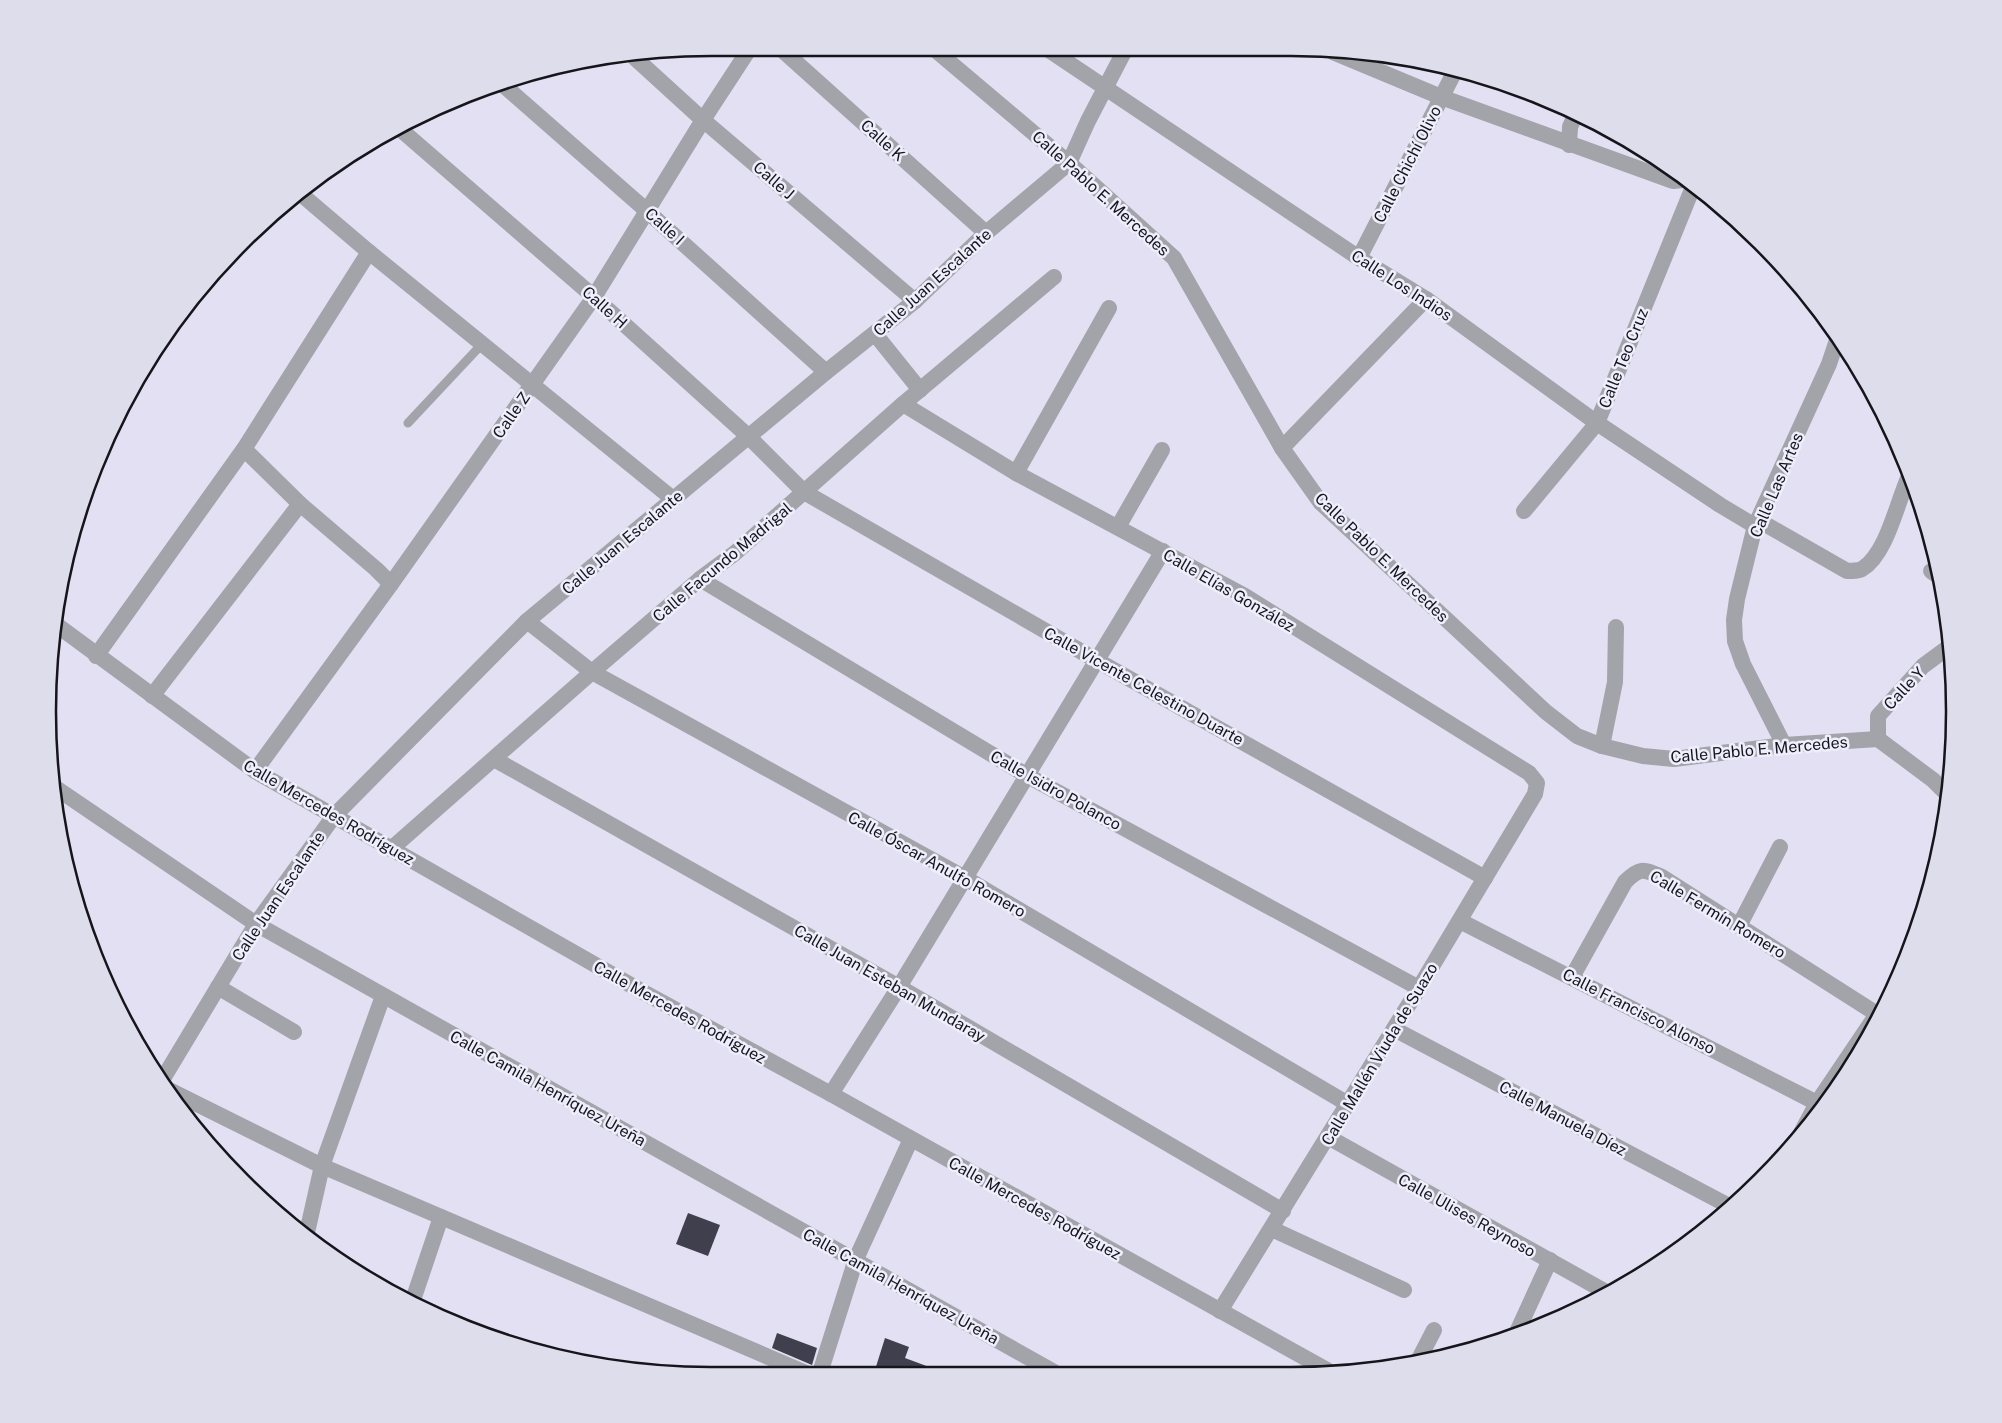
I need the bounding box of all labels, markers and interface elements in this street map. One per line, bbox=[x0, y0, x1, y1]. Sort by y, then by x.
street label: Calle Chichí Olivo bbox=[1370, 103, 1445, 226]
street label: Calle K bbox=[857, 116, 909, 165]
street label: Calle Pablo E. Mercedes bbox=[1028, 127, 1173, 260]
street label: Calle J bbox=[749, 158, 798, 203]
street label: Calle I bbox=[641, 204, 688, 249]
street label: Calle Juan Escalante bbox=[869, 224, 995, 340]
street label: Calle Los Indios bbox=[1348, 246, 1456, 325]
street label: Calle H bbox=[578, 282, 631, 332]
street label: Calle Teo Cruz bbox=[1595, 305, 1652, 411]
street label: Calle Z bbox=[489, 389, 534, 442]
street label: Calle Las Artes bbox=[1746, 430, 1807, 540]
street label: Calle Juan Escalante bbox=[558, 486, 687, 599]
street label: Calle Pablo E. Mercedes bbox=[1311, 489, 1452, 626]
street label: Calle Facundo Madrigal bbox=[649, 499, 796, 626]
street label: Calle Elías González bbox=[1160, 545, 1298, 636]
street label: Calle Vicente Celestino Duarte bbox=[1041, 623, 1247, 749]
street label: Calle Y bbox=[1880, 663, 1929, 714]
street label: Calle Pablo E. Mercedes bbox=[1670, 732, 1848, 767]
street label: Calle Isidro Polanco bbox=[987, 747, 1124, 834]
street label: Calle Mercedes Rodríguez bbox=[240, 756, 418, 869]
street label: Calle Óscar Anulfo Romero bbox=[845, 807, 1029, 921]
street label: Calle Juan Escalante bbox=[228, 828, 329, 965]
street label: Calle Fermín Romero bbox=[1646, 866, 1789, 962]
street label: Calle Juan Esteban Mundaray bbox=[791, 921, 989, 1046]
street label: Calle Mercedes Rodríguez bbox=[590, 957, 769, 1068]
street label: Calle Mallén Viuda de Suazo bbox=[1317, 960, 1442, 1149]
street label: Calle Francisco Alonso bbox=[1559, 965, 1718, 1058]
street label: Calle Camila Henríquez Ureña bbox=[446, 1027, 649, 1150]
street label: Calle Manuela Díez bbox=[1496, 1077, 1630, 1160]
street label: Calle Mercedes Rodríguez bbox=[945, 1153, 1124, 1264]
street label: Calle Ulises Reynoso bbox=[1395, 1170, 1539, 1261]
street label: Calle Camila Henríquez Ureña bbox=[799, 1225, 1002, 1348]

